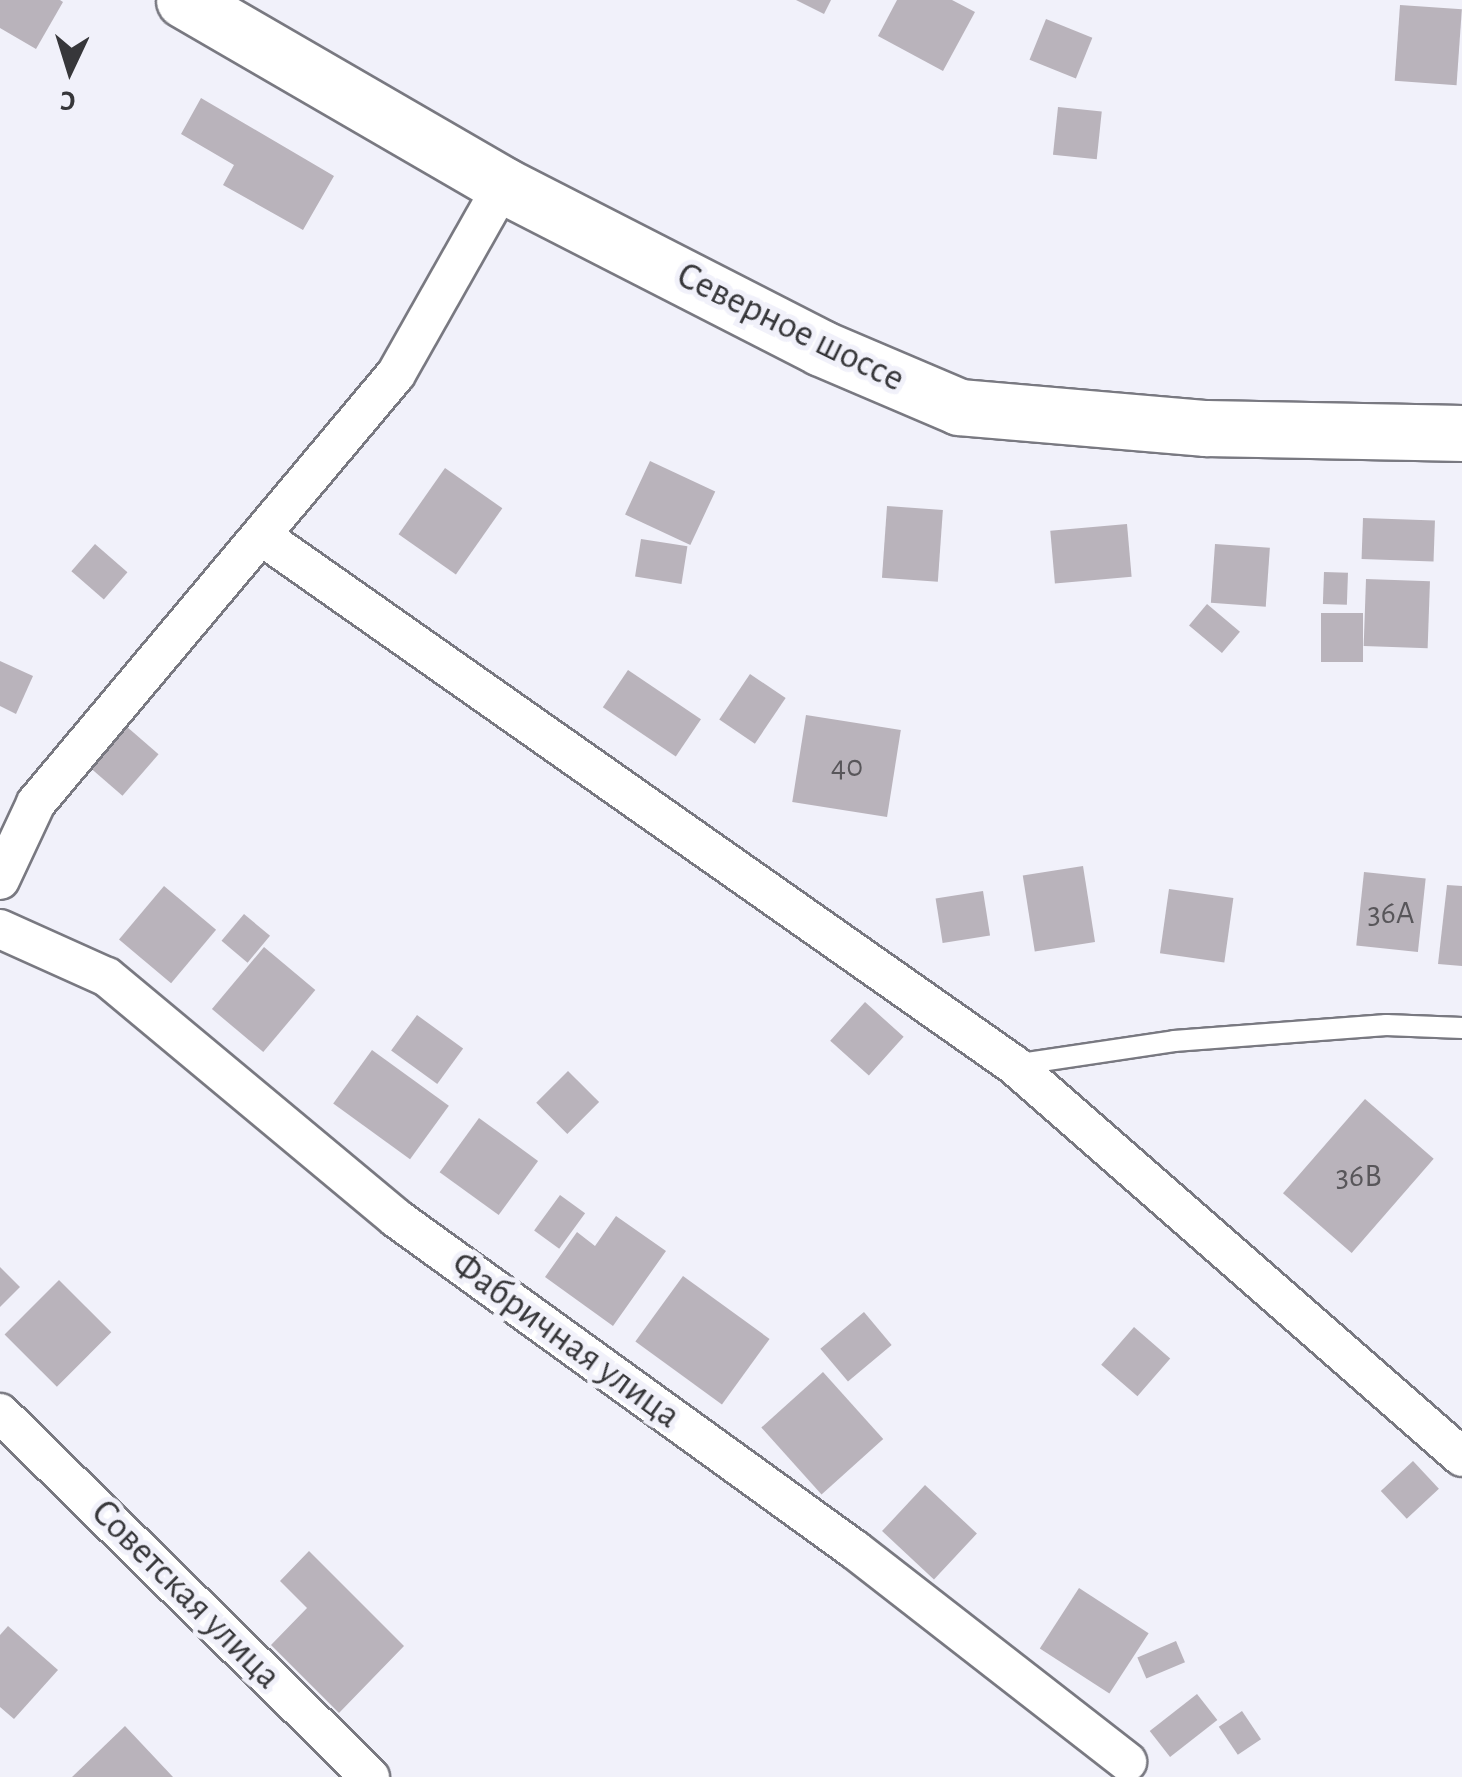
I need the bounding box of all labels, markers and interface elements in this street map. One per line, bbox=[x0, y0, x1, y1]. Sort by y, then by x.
north arrow bbox=[20, 20, 120, 120]
text: С bbox=[59, 85, 77, 114]
street label: Северное шоссе bbox=[669, 253, 911, 403]
house number: 40 bbox=[831, 747, 863, 785]
house number: 36А bbox=[1367, 894, 1415, 932]
house number: 36В bbox=[1336, 1157, 1382, 1195]
street label: Фабричная улица bbox=[441, 1243, 689, 1439]
street label: Советская улица bbox=[80, 1490, 290, 1700]

